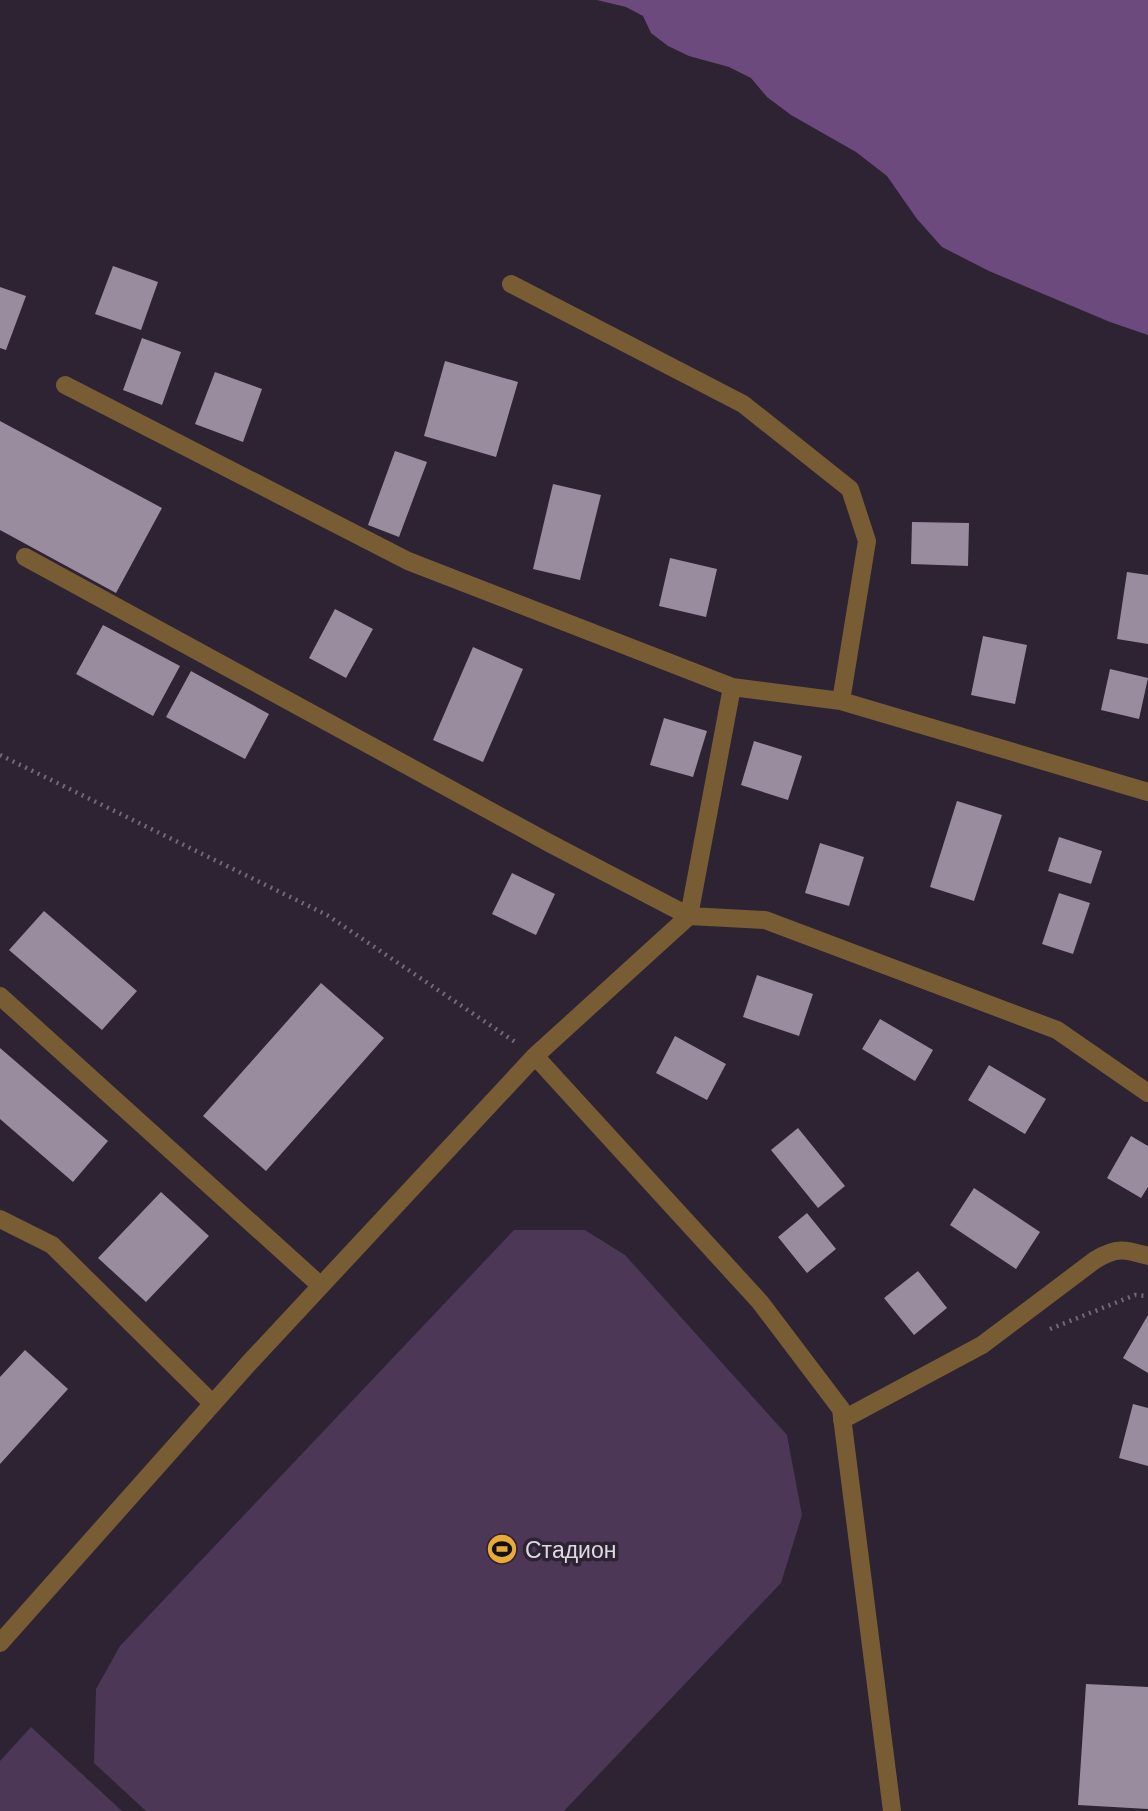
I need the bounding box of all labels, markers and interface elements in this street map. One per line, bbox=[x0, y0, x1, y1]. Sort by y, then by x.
sports icon: Стадион bbox=[485, 1532, 519, 1566]
place label: Стадион bbox=[525, 1535, 616, 1563]

